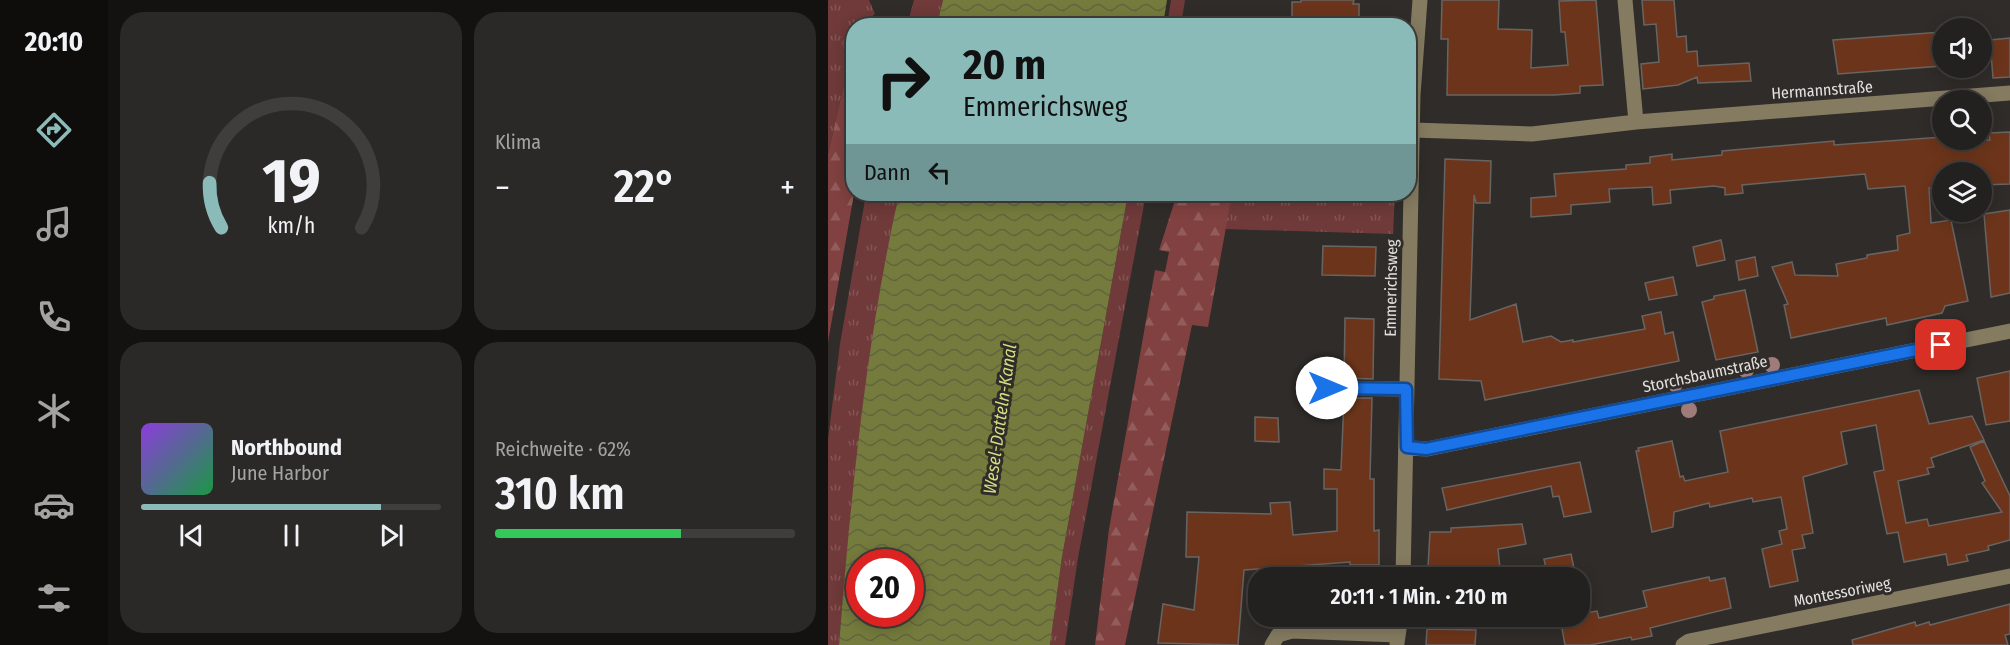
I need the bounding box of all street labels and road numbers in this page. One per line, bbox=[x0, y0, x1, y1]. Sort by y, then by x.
street label: Hermannstraße bbox=[1771, 77, 1873, 103]
street label: Emmerichsweg bbox=[1381, 239, 1401, 337]
street label: Storchsbaumstraße bbox=[1641, 351, 1769, 396]
street label: Montessoriweg bbox=[1792, 573, 1893, 611]

